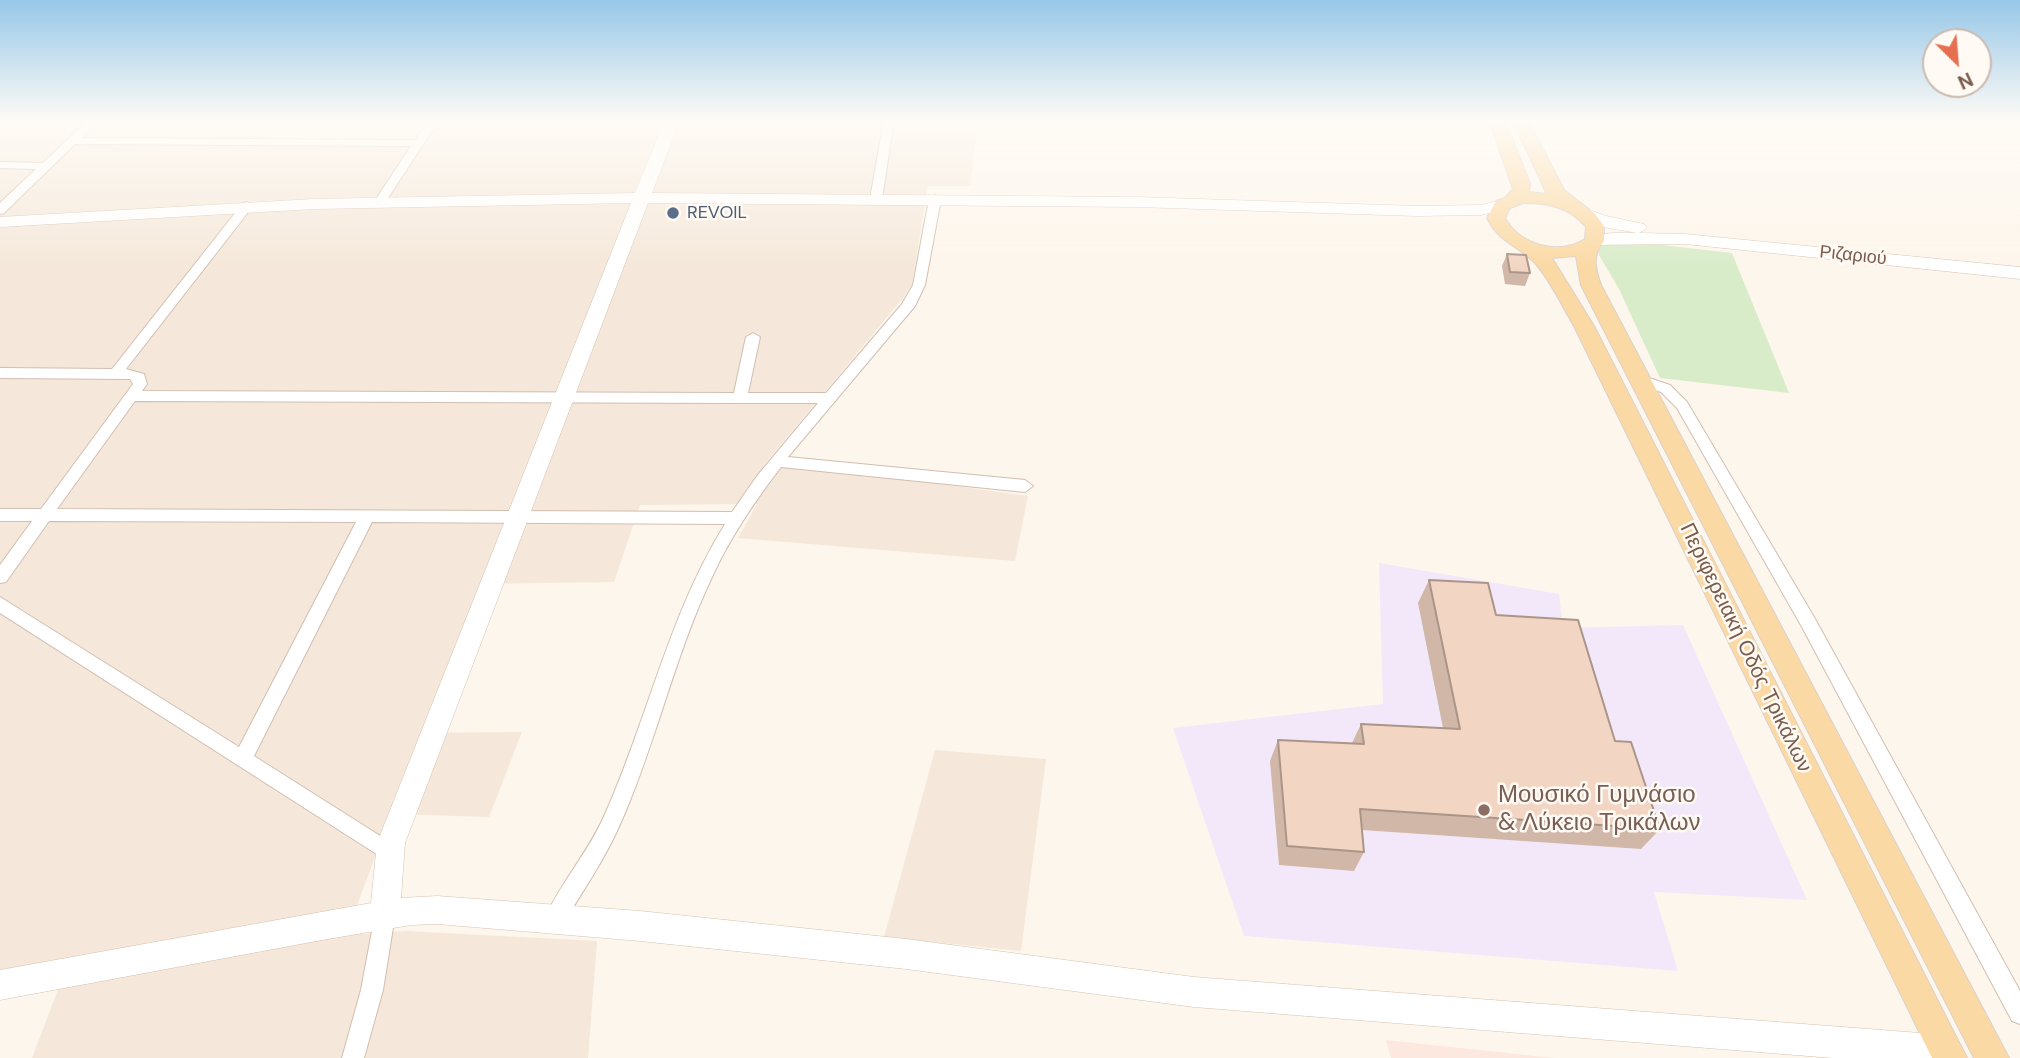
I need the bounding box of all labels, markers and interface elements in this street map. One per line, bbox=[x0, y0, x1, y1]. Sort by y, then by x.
north arrow bbox=[1922, 28, 1992, 98]
text: N bbox=[1954, 66, 1977, 95]
place label: REVOIL bbox=[687, 202, 747, 224]
marker: REVOIL bbox=[665, 205, 681, 221]
street label: Ριζαριού bbox=[1818, 242, 1888, 270]
street label: Περιφερειακή Οδός Τρικάλων bbox=[1674, 519, 1816, 777]
place label: Μουσικό Γυμνάσιο & Λύκειο Τρικάλων bbox=[1498, 782, 1701, 838]
marker: Μουσικό Γυμνάσιο & Λύκειο Τρικάλων bbox=[1476, 802, 1492, 818]

